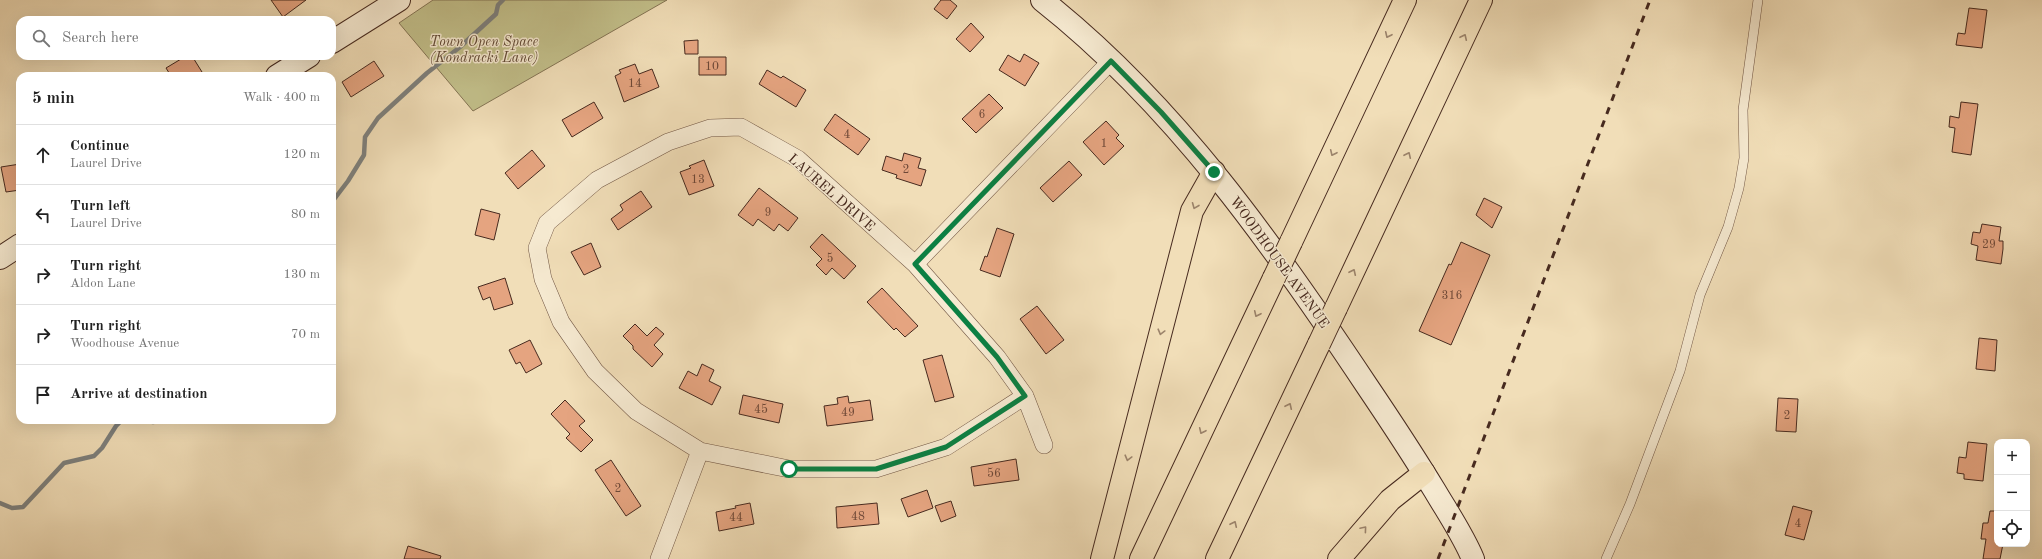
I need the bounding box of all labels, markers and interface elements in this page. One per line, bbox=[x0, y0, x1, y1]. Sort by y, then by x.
search box bbox=[16, 16, 336, 60]
icon: search bbox=[30, 27, 52, 49]
text: Search here bbox=[62, 31, 139, 46]
one-way arrow bbox=[1385, 32, 1393, 39]
one-way arrow bbox=[1459, 34, 1467, 42]
park label: Town Open Space (Kondracki Lane) bbox=[430, 35, 539, 66]
house number: 10 bbox=[705, 61, 719, 73]
house number: 14 bbox=[628, 78, 642, 90]
text: 5 min bbox=[32, 90, 75, 107]
text: Walk · 400 m bbox=[243, 91, 320, 104]
house number: 6 bbox=[979, 109, 986, 121]
house number: 4 bbox=[844, 129, 851, 141]
house number: 1 bbox=[1101, 138, 1107, 150]
text: Continue bbox=[70, 139, 129, 154]
icon: ahead bbox=[32, 144, 54, 166]
text: 120 m bbox=[283, 148, 320, 161]
one-way arrow bbox=[1330, 149, 1338, 156]
street label: LAUREL DRIVE bbox=[785, 151, 877, 234]
one-way arrow bbox=[1403, 151, 1411, 159]
text: Laurel Drive bbox=[70, 157, 142, 170]
route end bbox=[1205, 163, 1223, 181]
house number: 2 bbox=[903, 164, 909, 176]
house number: 13 bbox=[691, 174, 705, 186]
street label: WOODHOUSE AVENUE bbox=[1227, 194, 1331, 331]
text: Turn left bbox=[70, 199, 130, 214]
one-way arrow bbox=[1191, 203, 1199, 210]
icon: left bbox=[32, 204, 54, 226]
house number: 9 bbox=[765, 207, 771, 219]
text: 80 m bbox=[291, 208, 320, 221]
text: Laurel Drive bbox=[70, 217, 142, 230]
house number: 29 bbox=[1982, 239, 1996, 251]
house number: 5 bbox=[827, 252, 834, 265]
text: Turn right bbox=[70, 259, 141, 274]
icon: right bbox=[32, 264, 54, 286]
text: 130 m bbox=[283, 268, 320, 281]
one-way arrow bbox=[1348, 269, 1356, 277]
text: Aldon Lane bbox=[70, 277, 135, 290]
house number: 316 bbox=[1442, 290, 1462, 302]
one-way arrow bbox=[1254, 309, 1262, 317]
text: Turn right bbox=[70, 319, 141, 334]
icon: right bbox=[32, 324, 54, 346]
text: 70 m bbox=[291, 328, 320, 341]
one-way arrow bbox=[1157, 328, 1166, 335]
text: Woodhouse Avenue bbox=[70, 337, 179, 350]
icon: arrive bbox=[32, 384, 54, 406]
text: Arrive at destination bbox=[70, 387, 208, 402]
house number: 45 bbox=[754, 403, 768, 416]
one-way arrow bbox=[1284, 403, 1292, 410]
house number: 49 bbox=[841, 407, 855, 419]
house number: 2 bbox=[1784, 410, 1790, 422]
one-way arrow bbox=[1199, 427, 1207, 434]
map controls bbox=[1994, 439, 2030, 547]
button: + bbox=[1994, 439, 2030, 475]
one-way arrow bbox=[1125, 454, 1133, 461]
route start bbox=[780, 460, 798, 478]
house number: 56 bbox=[987, 467, 1001, 480]
button: − bbox=[1994, 475, 2030, 511]
house number: 2 bbox=[615, 483, 621, 495]
house number: 48 bbox=[851, 511, 865, 523]
button: locate bbox=[1994, 511, 2030, 547]
house number: 44 bbox=[729, 512, 743, 524]
house number: 4 bbox=[1795, 518, 1802, 530]
one-way arrow bbox=[1229, 520, 1237, 528]
one-way arrow bbox=[1360, 527, 1367, 534]

